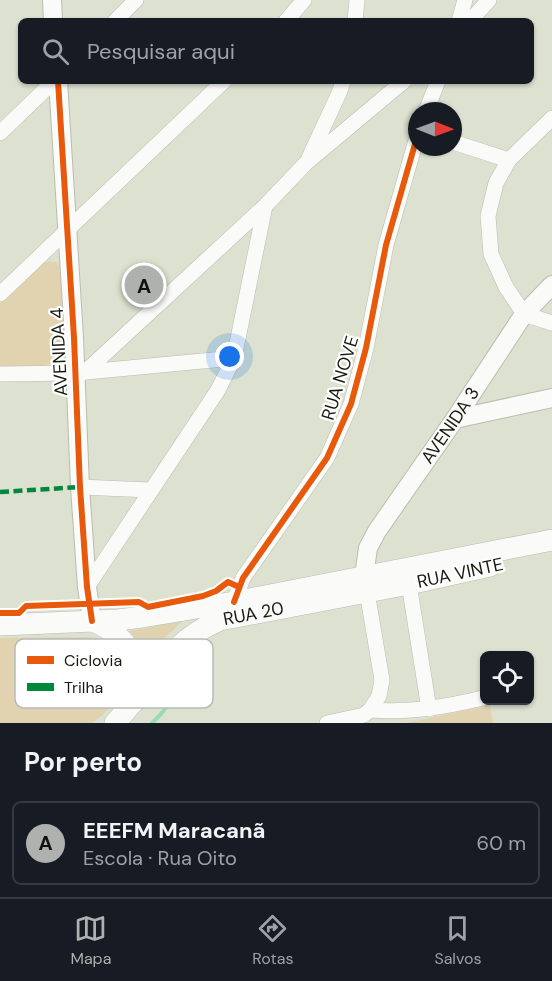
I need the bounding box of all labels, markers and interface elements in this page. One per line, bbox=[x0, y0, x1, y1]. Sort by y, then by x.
search box bbox=[18, 18, 534, 84]
icon: search bbox=[39, 35, 72, 68]
text: Pesquisar aqui bbox=[87, 37, 235, 66]
north arrow bbox=[408, 102, 462, 156]
pin: A bbox=[124, 262, 164, 308]
street label: AVENIDA 4 bbox=[45, 307, 73, 397]
street label: RUA NOVE bbox=[316, 333, 364, 423]
your location bbox=[215, 342, 244, 371]
street label: AVENIDA 3 bbox=[415, 382, 485, 469]
street label: RUA VINTE bbox=[415, 552, 505, 594]
street label: RUA 20 bbox=[221, 596, 286, 631]
legend bbox=[15, 639, 213, 708]
text: Ciclovia bbox=[64, 650, 122, 671]
map controls bbox=[480, 651, 534, 705]
button: locate bbox=[480, 651, 534, 705]
text: Trilha bbox=[64, 677, 103, 698]
text: Por perto bbox=[24, 745, 142, 779]
text: EEEFM Maracanã bbox=[83, 816, 265, 845]
text: A bbox=[38, 830, 53, 856]
text: 60 m bbox=[477, 830, 526, 856]
text: Escola · Rua Oito bbox=[83, 845, 237, 871]
tab: Mapa bbox=[70, 912, 111, 969]
tab: Rotas bbox=[252, 912, 293, 969]
tab: Salvos bbox=[434, 912, 482, 969]

